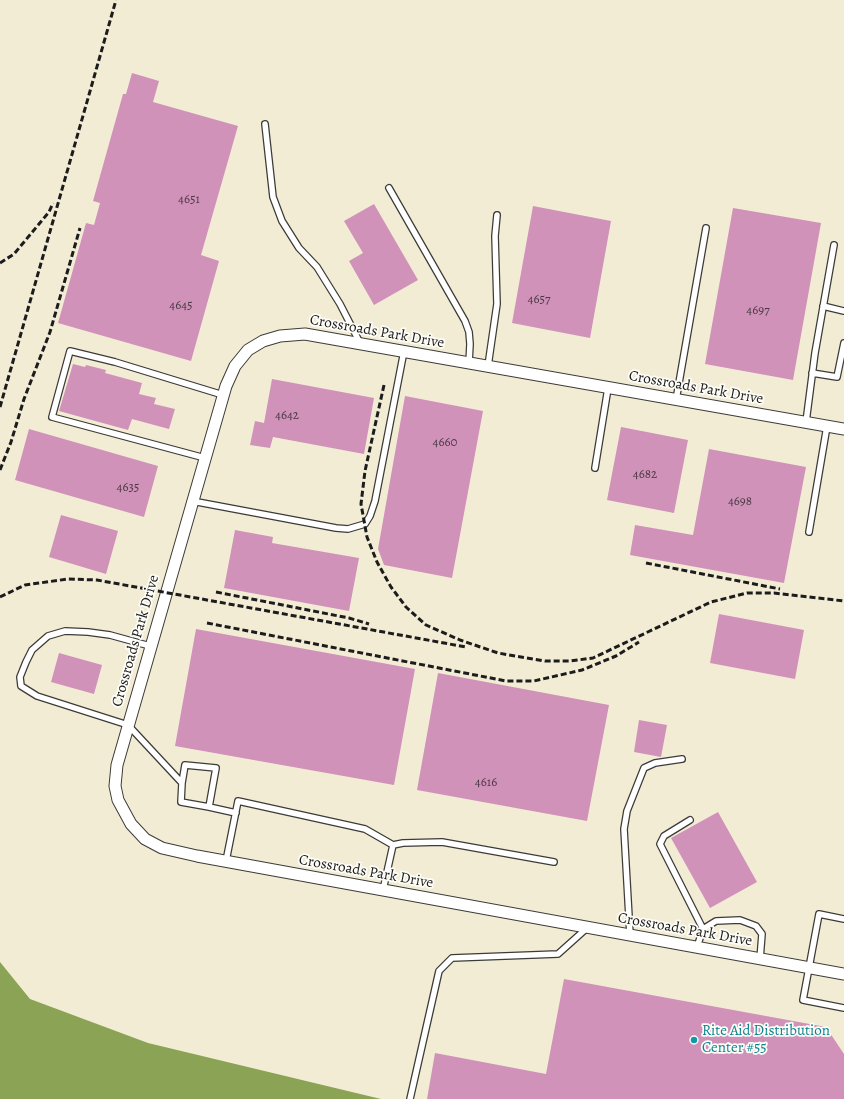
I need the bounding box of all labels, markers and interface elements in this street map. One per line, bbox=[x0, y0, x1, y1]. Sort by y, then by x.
house number: 4651 bbox=[178, 192, 200, 208]
house number: 4657 bbox=[528, 292, 550, 308]
house number: 4645 bbox=[169, 298, 193, 314]
house number: 4697 bbox=[746, 303, 770, 319]
street label: Crossroads Park Drive bbox=[308, 311, 446, 353]
street label: Crossroads Park Drive bbox=[627, 367, 765, 409]
house number: 4642 bbox=[275, 408, 299, 424]
house number: 4660 bbox=[433, 435, 457, 451]
house number: 4682 bbox=[633, 467, 657, 483]
house number: 4635 bbox=[117, 480, 139, 496]
house number: 4698 bbox=[728, 494, 752, 510]
street label: Crossroads Park Drive bbox=[109, 573, 163, 709]
house number: 4616 bbox=[475, 775, 497, 791]
street label: Crossroads Park Drive bbox=[297, 851, 435, 893]
street label: Crossroads Park Drive bbox=[616, 909, 754, 951]
place label: Rite Aid Distribution Center #55 bbox=[702, 1022, 830, 1057]
marker: Rite Aid Distribution Center #55 bbox=[689, 1035, 699, 1045]

